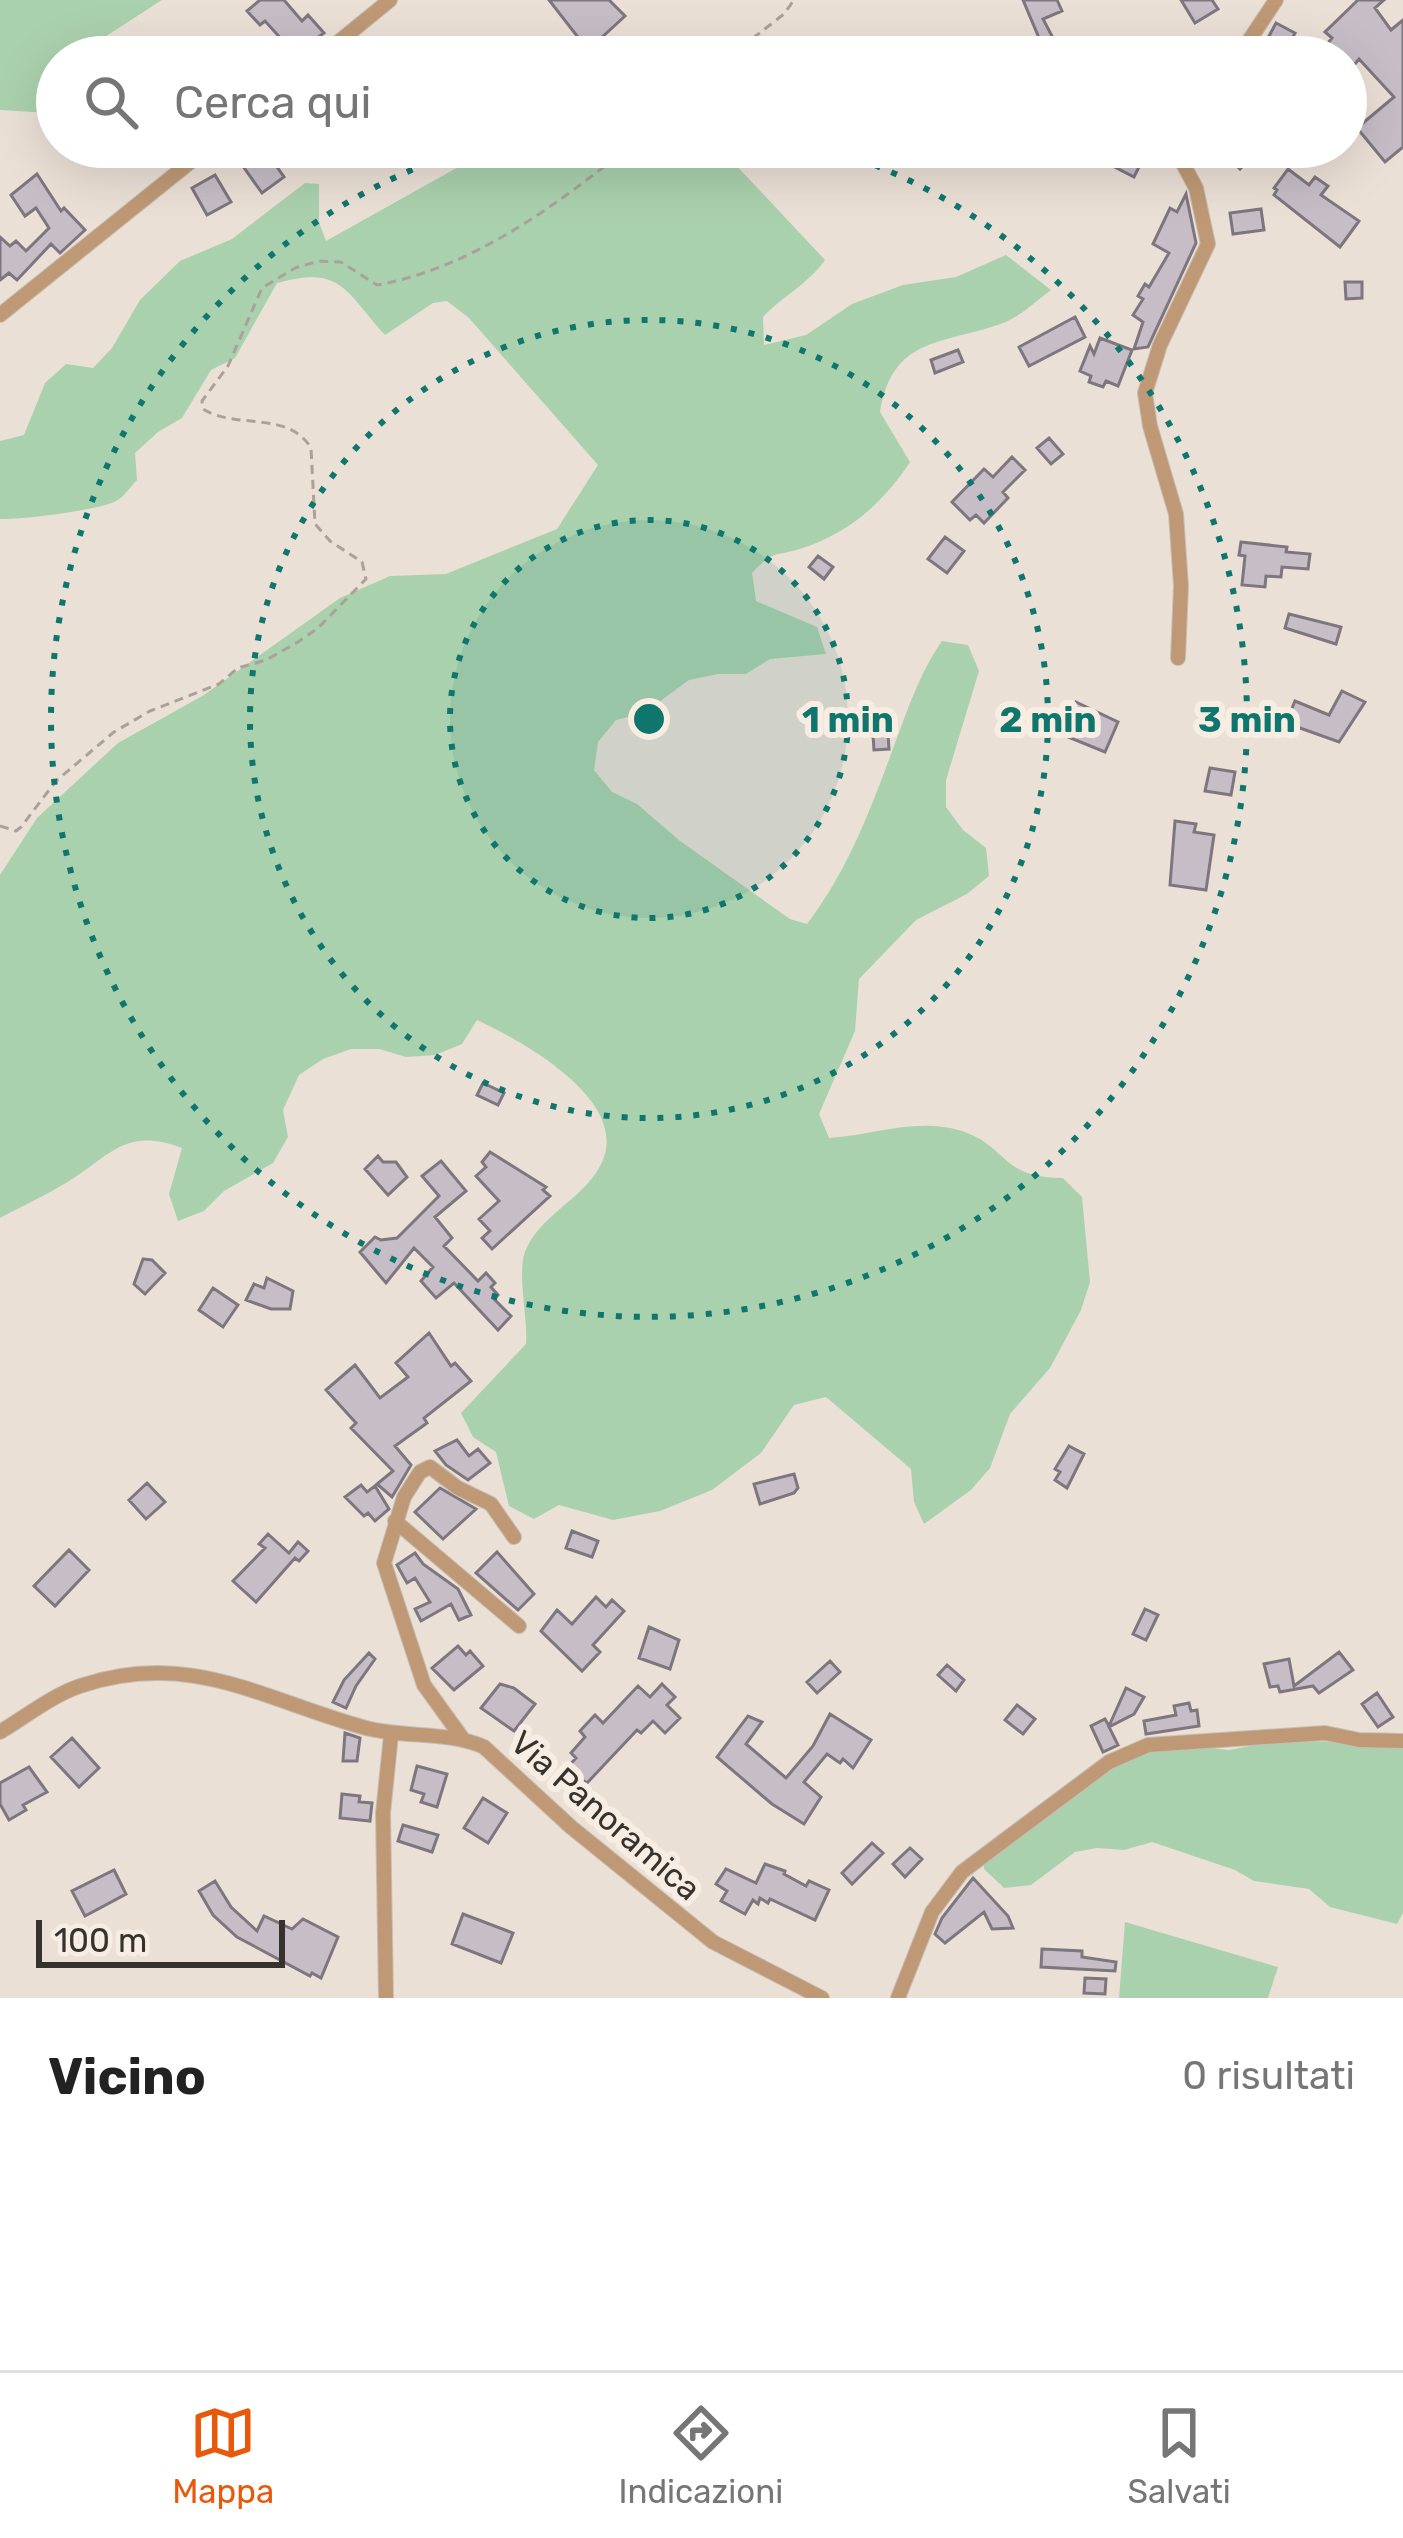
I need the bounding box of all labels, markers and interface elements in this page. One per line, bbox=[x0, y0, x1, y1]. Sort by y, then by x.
search box bbox=[36, 36, 1367, 168]
icon: search bbox=[78, 69, 144, 135]
text: Cerca qui bbox=[174, 76, 371, 129]
centre of rings bbox=[628, 698, 670, 740]
text: 1 min bbox=[802, 698, 894, 741]
text: 2 min bbox=[999, 698, 1097, 741]
text: 3 min bbox=[1198, 698, 1296, 741]
street label: Via Panoramica bbox=[503, 1723, 708, 1908]
scale bar bbox=[36, 1914, 285, 1967]
text: 100 m bbox=[54, 1921, 147, 1960]
text: Vicino bbox=[48, 2046, 206, 2107]
text: 0 risultati bbox=[1182, 2053, 1355, 2099]
tab: Mappa bbox=[172, 2400, 274, 2511]
tab: Indicazioni bbox=[618, 2400, 783, 2511]
tab: Salvati bbox=[1128, 2400, 1231, 2511]

